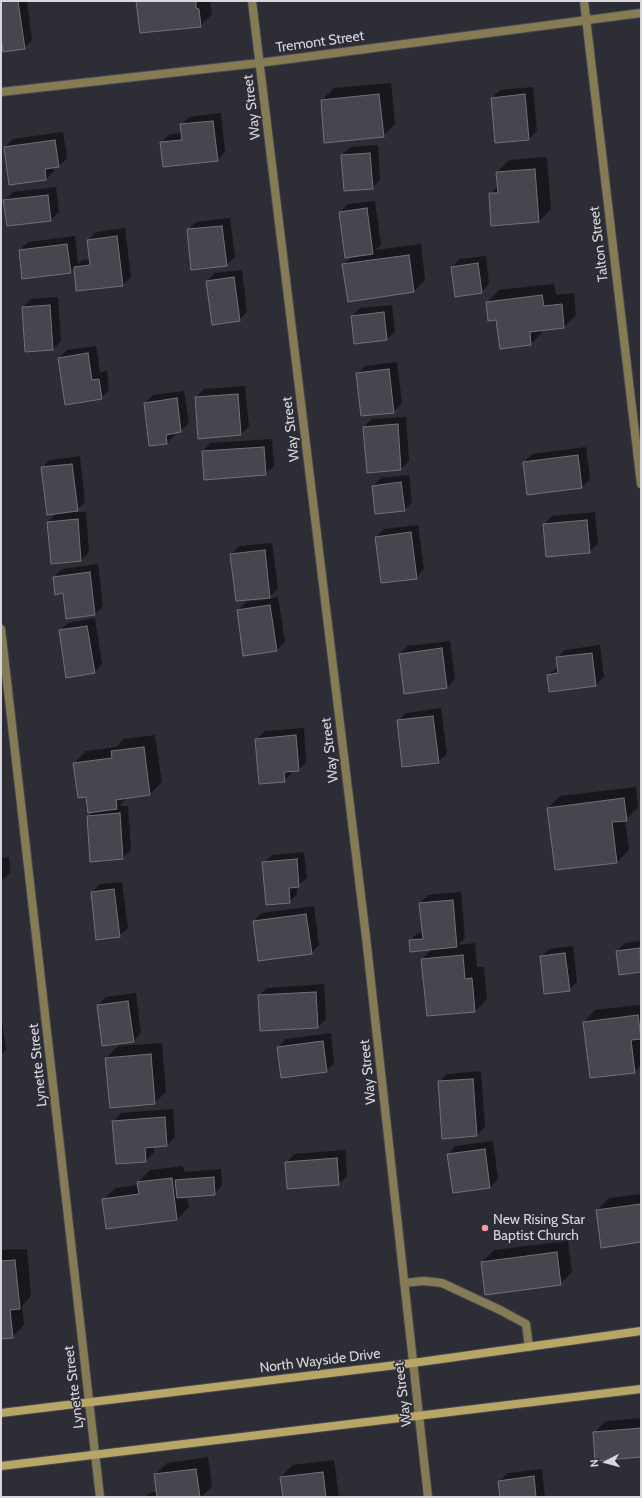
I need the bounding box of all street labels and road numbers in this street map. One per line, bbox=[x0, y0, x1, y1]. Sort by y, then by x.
street label: Tremont Street bbox=[275, 27, 365, 57]
street label: Way Street bbox=[240, 74, 264, 140]
street label: Talton Street bbox=[586, 205, 612, 283]
street label: Way Street bbox=[279, 396, 303, 462]
street label: Way Street bbox=[318, 717, 342, 783]
street label: Lynette Street bbox=[25, 1022, 51, 1108]
street label: Way Street bbox=[356, 1039, 380, 1105]
street label: Lynette Street bbox=[61, 1344, 87, 1430]
street label: North Wayside Drive bbox=[259, 1345, 381, 1377]
street label: Way Street bbox=[391, 1361, 415, 1427]

